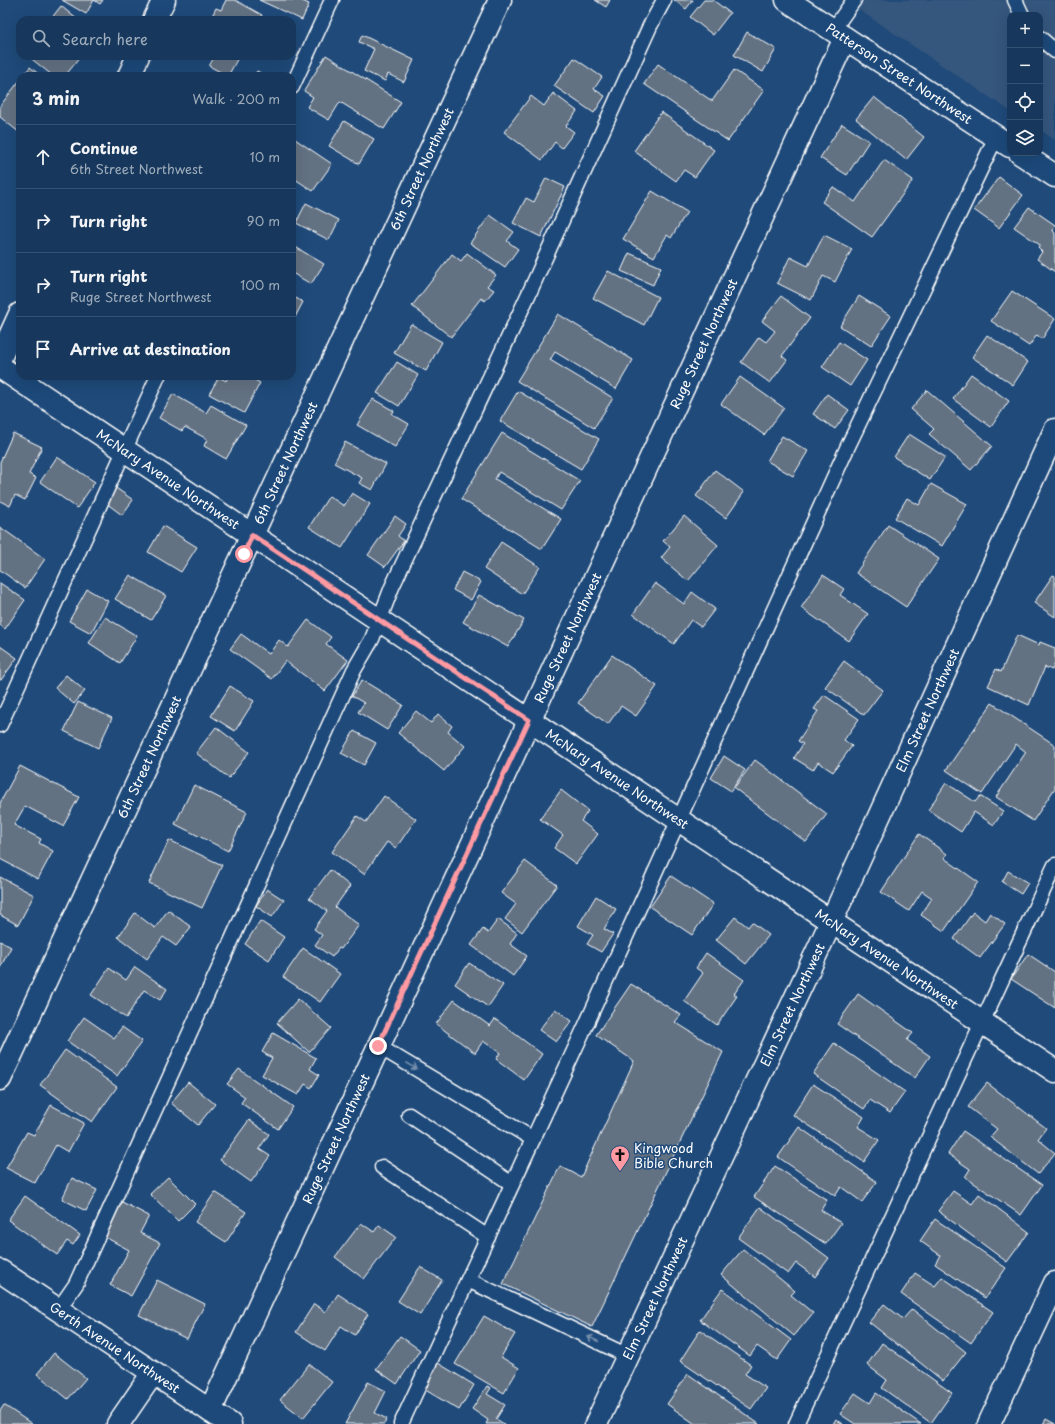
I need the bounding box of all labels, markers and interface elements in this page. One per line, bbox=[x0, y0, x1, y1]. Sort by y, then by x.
map controls bbox=[1007, 12, 1043, 156]
button: + bbox=[1007, 12, 1043, 48]
search box bbox=[16, 16, 296, 60]
street label: Patterson Street Northwest bbox=[822, 18, 976, 128]
icon: search bbox=[30, 27, 52, 49]
text: Search here bbox=[62, 27, 148, 50]
button: − bbox=[1007, 48, 1043, 84]
button: locate bbox=[1007, 84, 1043, 120]
text: 3 min bbox=[32, 85, 80, 111]
text: Walk · 200 m bbox=[192, 89, 280, 108]
street label: 6th Street Northwest bbox=[385, 104, 458, 233]
button: layers bbox=[1007, 120, 1043, 156]
text: Continue bbox=[70, 136, 138, 159]
icon: ahead bbox=[32, 146, 54, 168]
text: 10 m bbox=[250, 147, 280, 166]
text: 6th Street Northwest bbox=[70, 159, 203, 178]
text: Turn right bbox=[70, 209, 147, 232]
icon: right bbox=[32, 210, 54, 232]
text: 90 m bbox=[247, 211, 280, 230]
text: Turn right bbox=[70, 264, 147, 287]
icon: right bbox=[32, 274, 54, 296]
text: 100 m bbox=[240, 275, 280, 294]
street label: Ruge Street Northwest bbox=[665, 275, 742, 412]
text: Ruge Street Northwest bbox=[70, 287, 212, 306]
text: Arrive at destination bbox=[70, 337, 231, 360]
icon: arrive bbox=[32, 338, 54, 360]
street label: 6th Street Northwest bbox=[248, 398, 322, 527]
street label: McNary Avenue Northwest bbox=[93, 424, 244, 533]
route start bbox=[235, 545, 253, 563]
street label: Ruge Street Northwest bbox=[529, 569, 606, 706]
street label: Elm Street Northwest bbox=[891, 645, 963, 775]
street label: 6th Street Northwest bbox=[112, 692, 185, 821]
street label: McNary Avenue Northwest bbox=[542, 724, 693, 833]
street label: McNary Avenue Northwest bbox=[812, 904, 962, 1013]
street label: Elm Street Northwest bbox=[755, 940, 829, 1069]
route end bbox=[369, 1037, 387, 1055]
one-way arrow bbox=[406, 1063, 418, 1071]
street label: Ruge Street Northwest bbox=[297, 1070, 374, 1207]
place label: Kingwood Bible Church bbox=[634, 1138, 713, 1172]
church icon: Kingwood Bible Church bbox=[609, 1144, 631, 1172]
street label: Elm Street Northwest bbox=[617, 1233, 691, 1363]
street label: Gerth Avenue Northwest bbox=[46, 1297, 184, 1397]
one-way arrow bbox=[587, 1335, 599, 1342]

